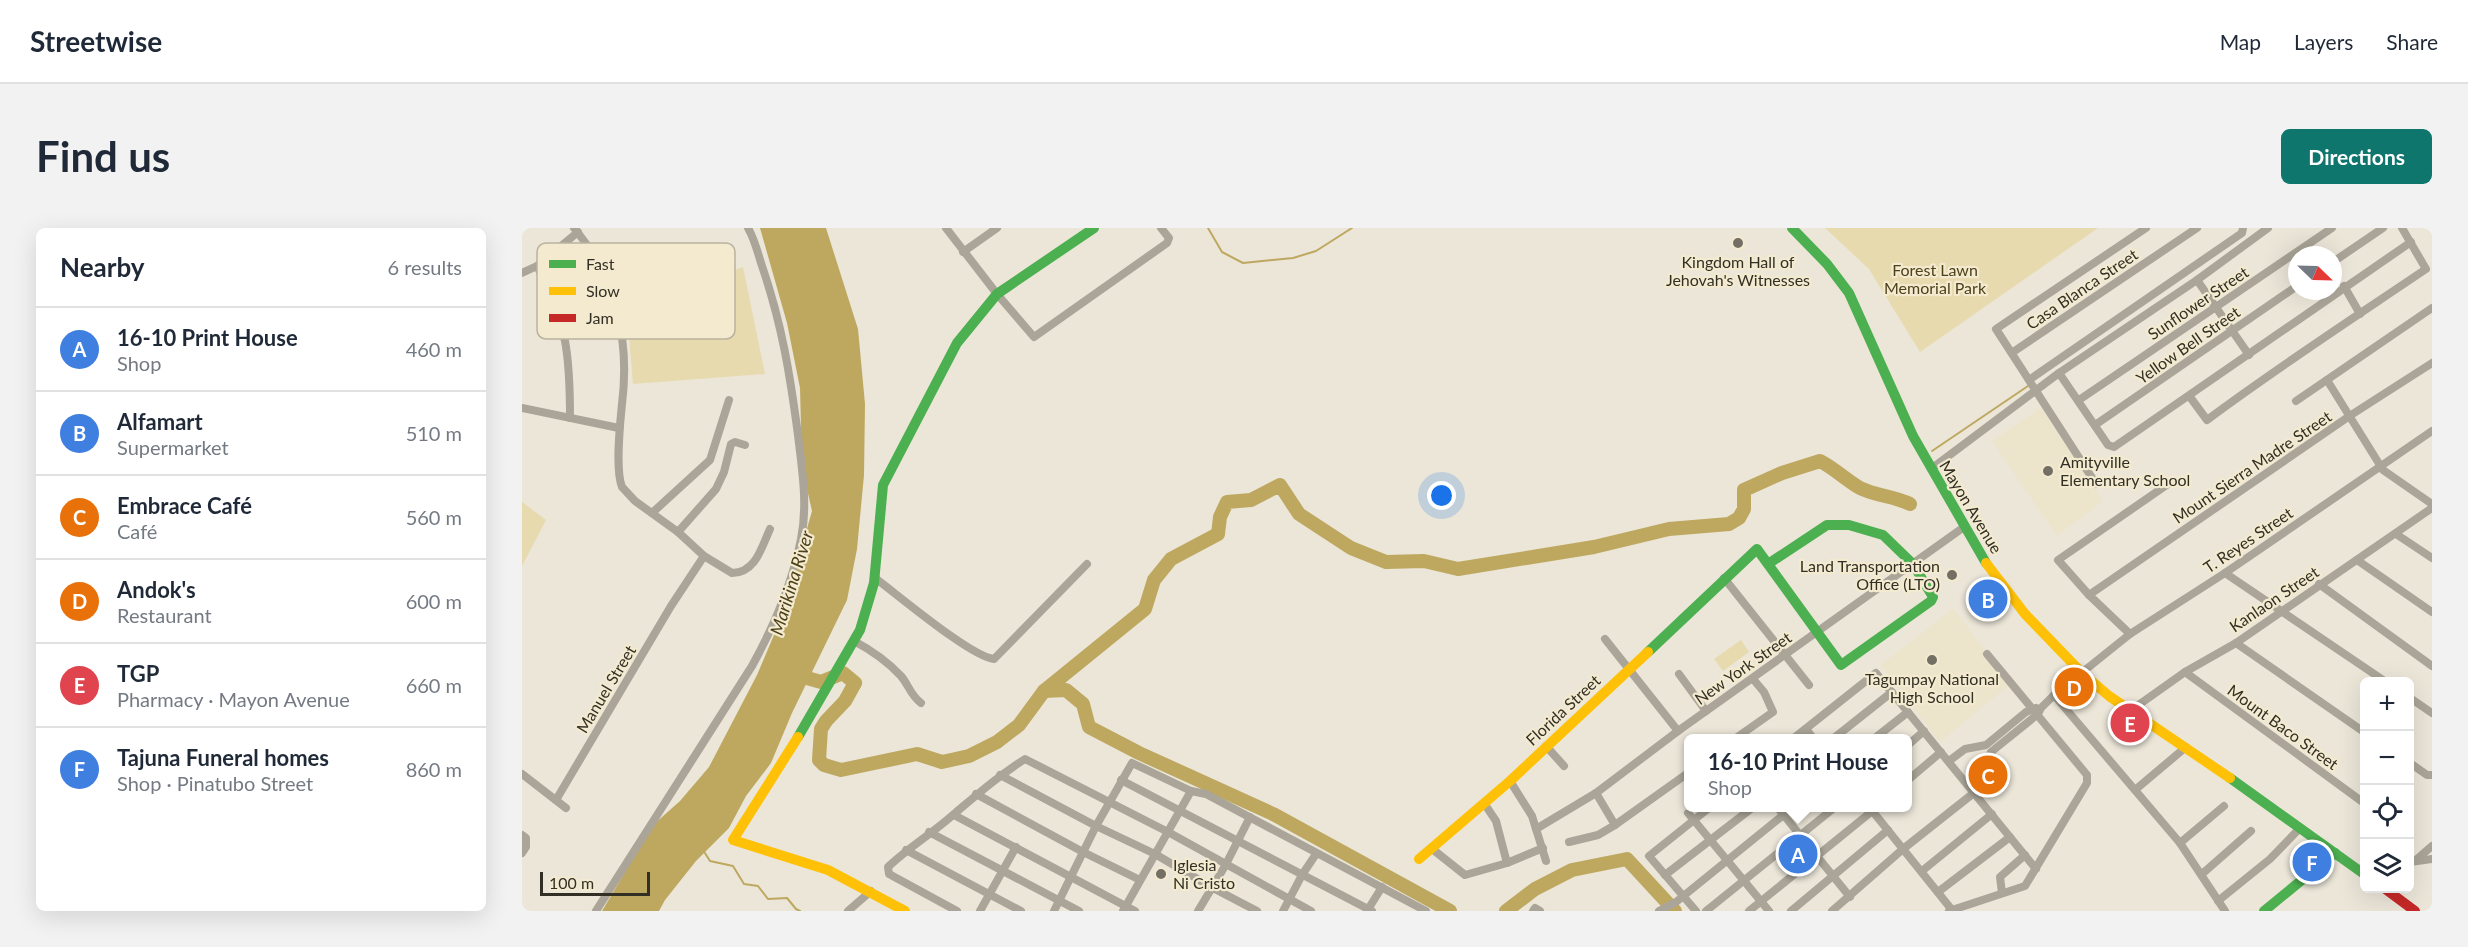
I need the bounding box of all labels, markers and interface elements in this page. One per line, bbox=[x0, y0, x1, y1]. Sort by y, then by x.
text: Streetwise bbox=[30, 24, 162, 58]
text: Map bbox=[2220, 29, 2261, 54]
text: Layers bbox=[2294, 29, 2353, 54]
text: Share bbox=[2386, 29, 2438, 54]
button: Directions bbox=[2281, 129, 2432, 184]
text: Find us bbox=[36, 131, 170, 181]
marker: Kingdom Hall of Jehovah's Witnesses bbox=[1731, 236, 1745, 250]
legend bbox=[537, 243, 735, 339]
street label: Casa Blanca Street bbox=[2022, 244, 2141, 333]
north arrow bbox=[2288, 246, 2342, 300]
text: Nearby bbox=[60, 251, 145, 283]
place label: Kingdom Hall of Jehovah's Witnesses bbox=[1666, 252, 1810, 289]
text: Fast bbox=[586, 254, 615, 273]
text: 6 results bbox=[387, 255, 462, 279]
park label: Forest Lawn Memorial Park bbox=[1884, 260, 1987, 297]
street label: Sunflower Street bbox=[2144, 262, 2252, 343]
text: Slow bbox=[586, 281, 620, 300]
street label: Yellow Bell Street bbox=[2132, 302, 2243, 387]
text: Jam bbox=[586, 308, 614, 327]
text: 16-10 Print House bbox=[117, 324, 298, 351]
text: A bbox=[73, 337, 86, 361]
text: 460 m bbox=[406, 337, 462, 361]
text: Shop bbox=[117, 351, 161, 375]
street label: Mount Sierra Madre Street bbox=[2169, 406, 2335, 527]
text: Alfamart bbox=[117, 408, 203, 435]
text: B bbox=[73, 421, 86, 445]
text: 510 m bbox=[406, 421, 462, 445]
text: Supermarket bbox=[117, 435, 229, 459]
place label: Amityville Elementary School bbox=[2060, 452, 2190, 489]
street label: Mayon Avenue bbox=[1936, 457, 2007, 557]
marker: Amityville Elementary School bbox=[2041, 464, 2055, 478]
your location bbox=[1427, 481, 1456, 510]
text: Embrace Café bbox=[117, 492, 252, 519]
street label: T. Reyes Street bbox=[2199, 503, 2296, 576]
text: C bbox=[73, 505, 86, 529]
text: 560 m bbox=[406, 505, 462, 529]
text: Café bbox=[117, 519, 157, 543]
water label: Marikina River bbox=[765, 527, 818, 638]
place label: Land Transportation Office (LTO) bbox=[1800, 556, 1940, 593]
street label: Kanlaon Street bbox=[2226, 562, 2322, 635]
marker: Land Transportation Office (LTO) bbox=[1945, 568, 1959, 582]
text: Andok's bbox=[117, 576, 196, 603]
pin: B bbox=[1968, 576, 2008, 622]
text: D bbox=[72, 589, 87, 613]
text: 600 m bbox=[406, 589, 462, 613]
text: Restaurant bbox=[117, 603, 212, 627]
street label: New York Street bbox=[1691, 627, 1795, 708]
street label: Manuel Street bbox=[572, 641, 639, 736]
marker: Tagumpay National High School bbox=[1925, 653, 1939, 667]
text: TGP bbox=[117, 660, 159, 687]
pin: D bbox=[2054, 664, 2094, 710]
place label: Tagumpay National High School bbox=[1865, 669, 1999, 706]
street label: Florida Street bbox=[1522, 670, 1604, 749]
text: E bbox=[74, 673, 85, 697]
text: 660 m bbox=[406, 673, 462, 697]
map controls bbox=[2360, 677, 2414, 893]
button: + bbox=[2360, 677, 2414, 731]
street label: Mount Baco Street bbox=[2224, 680, 2343, 773]
text: Pharmacy · Mayon Avenue bbox=[117, 687, 350, 711]
pin: E bbox=[2110, 700, 2150, 746]
button: − bbox=[2360, 731, 2414, 785]
popup bbox=[1684, 734, 1912, 812]
text: Tajuna Funeral homes bbox=[117, 744, 329, 771]
text: 16-10 Print House bbox=[1708, 748, 1888, 775]
pin: C bbox=[1968, 752, 2008, 798]
text: F bbox=[74, 757, 85, 781]
text: 860 m bbox=[406, 757, 462, 781]
text: Shop · Pinatubo Street bbox=[117, 771, 313, 795]
text: Shop bbox=[1708, 775, 1752, 799]
button: locate bbox=[2360, 785, 2414, 839]
pin: A bbox=[1778, 832, 1818, 876]
button: layers bbox=[2360, 839, 2414, 893]
pin: F bbox=[2292, 840, 2332, 884]
place label: Iglesia Ni Cristo bbox=[1173, 855, 1235, 892]
marker: Iglesia Ni Cristo bbox=[1154, 867, 1168, 881]
scale bar bbox=[540, 869, 650, 896]
text: 100 m bbox=[549, 873, 594, 892]

